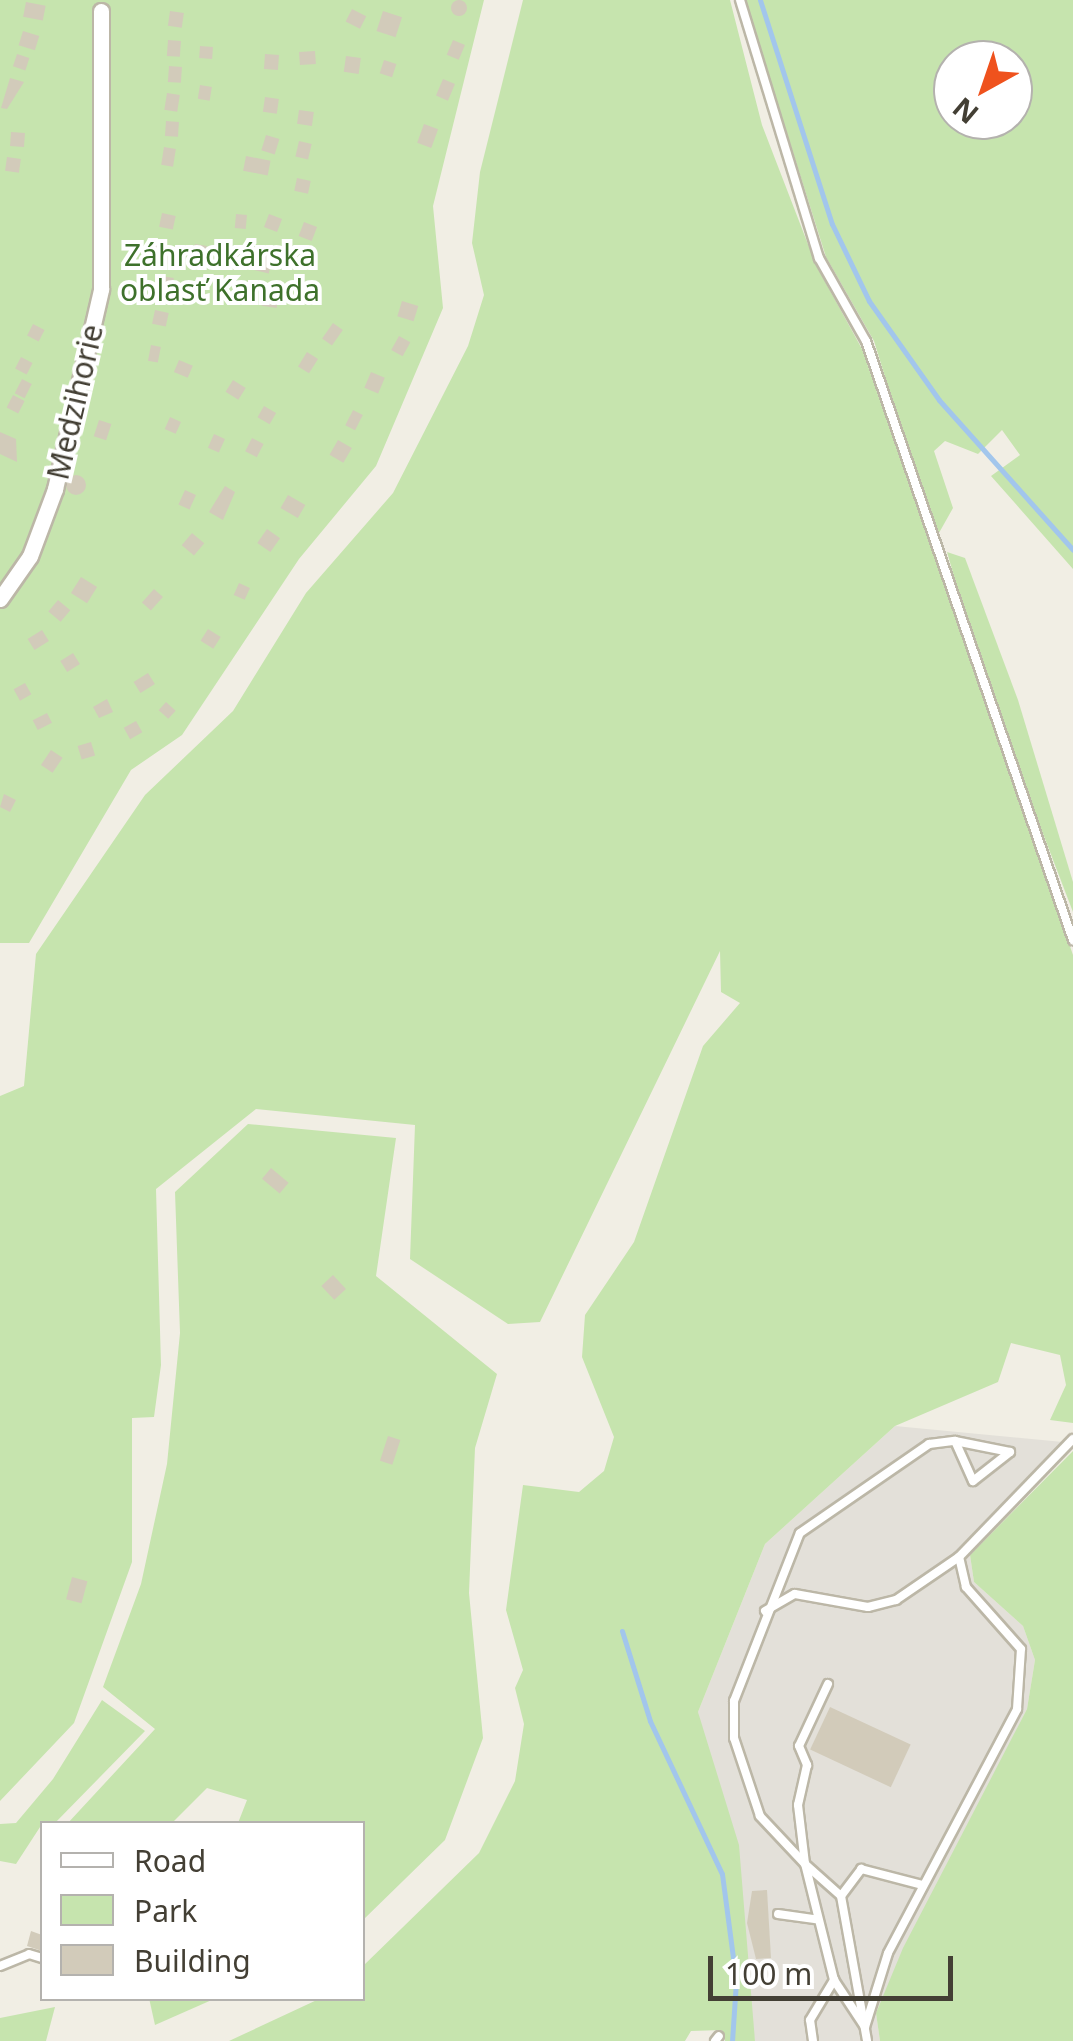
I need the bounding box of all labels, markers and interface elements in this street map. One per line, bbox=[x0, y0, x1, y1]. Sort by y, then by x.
north arrow bbox=[933, 40, 1033, 140]
text: N bbox=[944, 90, 986, 133]
park label: Záhradkárska oblasť Kanada bbox=[120, 237, 320, 308]
street label: Medzihorie bbox=[40, 321, 110, 483]
legend bbox=[40, 1821, 365, 2001]
text: Road bbox=[134, 1840, 206, 1881]
text: Park bbox=[134, 1890, 197, 1931]
scale bar bbox=[713, 1936, 958, 1998]
text: Building bbox=[134, 1940, 251, 1981]
text: 100 m bbox=[725, 1953, 812, 1994]

